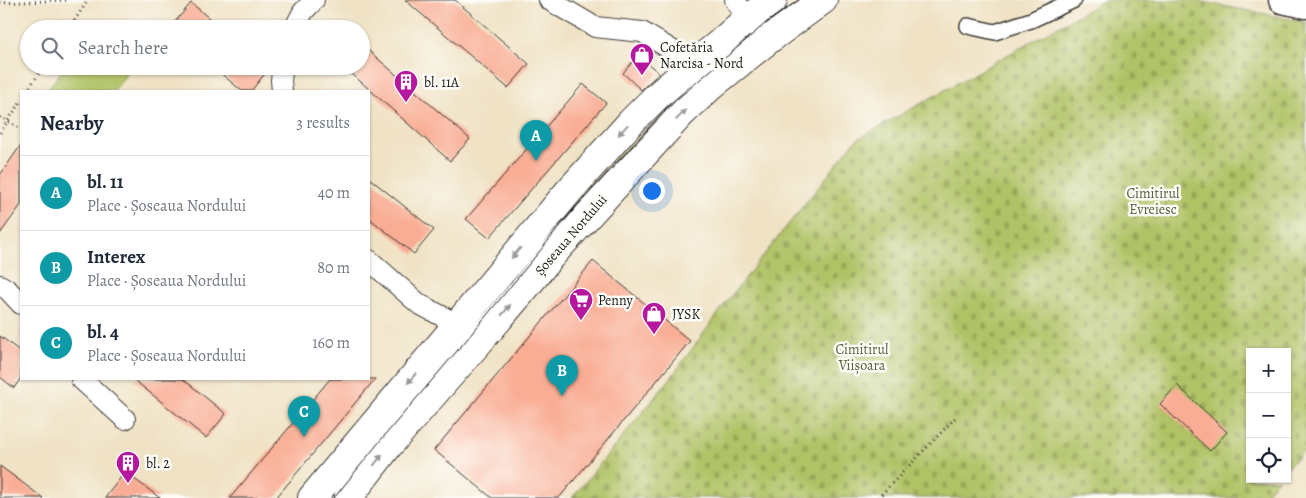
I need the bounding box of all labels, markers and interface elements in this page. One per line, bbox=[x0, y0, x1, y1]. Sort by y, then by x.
search box bbox=[20, 20, 370, 75]
icon: search bbox=[38, 34, 66, 62]
text: Search here bbox=[78, 35, 168, 61]
place label: Cofetăria Narcisa - Nord bbox=[660, 38, 744, 73]
shop icon: Cofetăria Narcisa - Nord bbox=[629, 42, 655, 76]
building icon: bl. 11A bbox=[393, 69, 419, 103]
place label: bl. 11A bbox=[424, 73, 460, 92]
text: Nearby bbox=[40, 109, 103, 137]
one-way arrow bbox=[675, 109, 687, 121]
text: 3 results bbox=[296, 112, 350, 134]
pin: A bbox=[520, 120, 552, 161]
one-way arrow bbox=[617, 124, 629, 136]
text: bl. 11 bbox=[87, 169, 124, 195]
your location bbox=[639, 178, 665, 204]
text: A bbox=[51, 182, 61, 204]
text: 40 m bbox=[318, 182, 350, 204]
park label: Cimitirul Evreiesc bbox=[1127, 184, 1180, 219]
street label: Șoseaua Nordului bbox=[531, 190, 611, 280]
text: Place · Șoseaua Nordului bbox=[87, 195, 246, 217]
text: Interex bbox=[87, 244, 145, 270]
one-way arrow bbox=[511, 246, 522, 259]
text: B bbox=[51, 257, 61, 279]
text: 80 m bbox=[317, 257, 350, 279]
text: Place · Șoseaua Nordului bbox=[87, 270, 246, 292]
supermarket icon: Penny bbox=[568, 287, 594, 321]
place label: Penny bbox=[598, 291, 633, 310]
shop icon: JYSK bbox=[641, 301, 667, 335]
one-way arrow bbox=[501, 304, 512, 317]
place label: JYSK bbox=[672, 305, 701, 324]
text: bl. 4 bbox=[87, 319, 119, 345]
text: C bbox=[51, 332, 61, 354]
text: 160 m bbox=[312, 332, 350, 354]
park label: Cimitirul Viișoara bbox=[836, 340, 889, 375]
text: Place · Șoseaua Nordului bbox=[87, 345, 246, 367]
map controls bbox=[1246, 348, 1291, 483]
button: + bbox=[1246, 348, 1291, 393]
pin: B bbox=[546, 355, 578, 396]
one-way arrow bbox=[406, 371, 418, 383]
button: − bbox=[1246, 393, 1291, 438]
pin: C bbox=[288, 396, 320, 437]
button: locate bbox=[1246, 438, 1291, 483]
building icon: bl. 2 bbox=[115, 450, 141, 484]
one-way arrow bbox=[372, 453, 383, 466]
place label: bl. 2 bbox=[146, 454, 170, 473]

